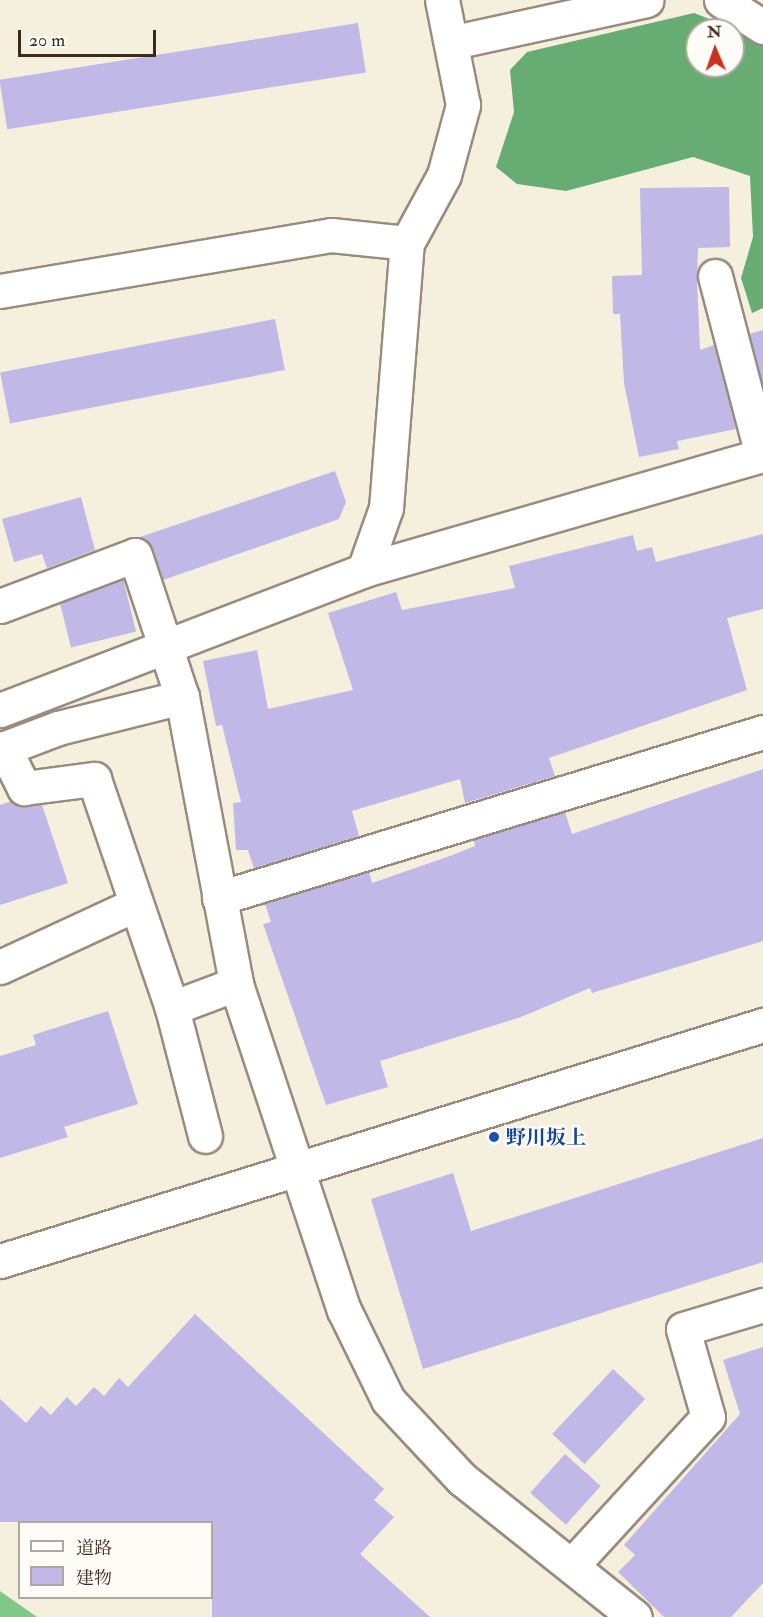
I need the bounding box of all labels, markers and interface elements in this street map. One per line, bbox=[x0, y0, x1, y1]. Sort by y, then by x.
scale bar bbox=[21, 18, 159, 56]
north arrow bbox=[685, 18, 745, 78]
text: N bbox=[707, 22, 722, 42]
text: 20 m bbox=[29, 29, 65, 52]
place label: 野川坂上 bbox=[506, 1125, 586, 1149]
marker: 野川坂上 bbox=[487, 1130, 501, 1144]
legend bbox=[18, 1521, 213, 1599]
text: 道路 bbox=[76, 1537, 112, 1560]
text: 建物 bbox=[76, 1567, 112, 1590]

